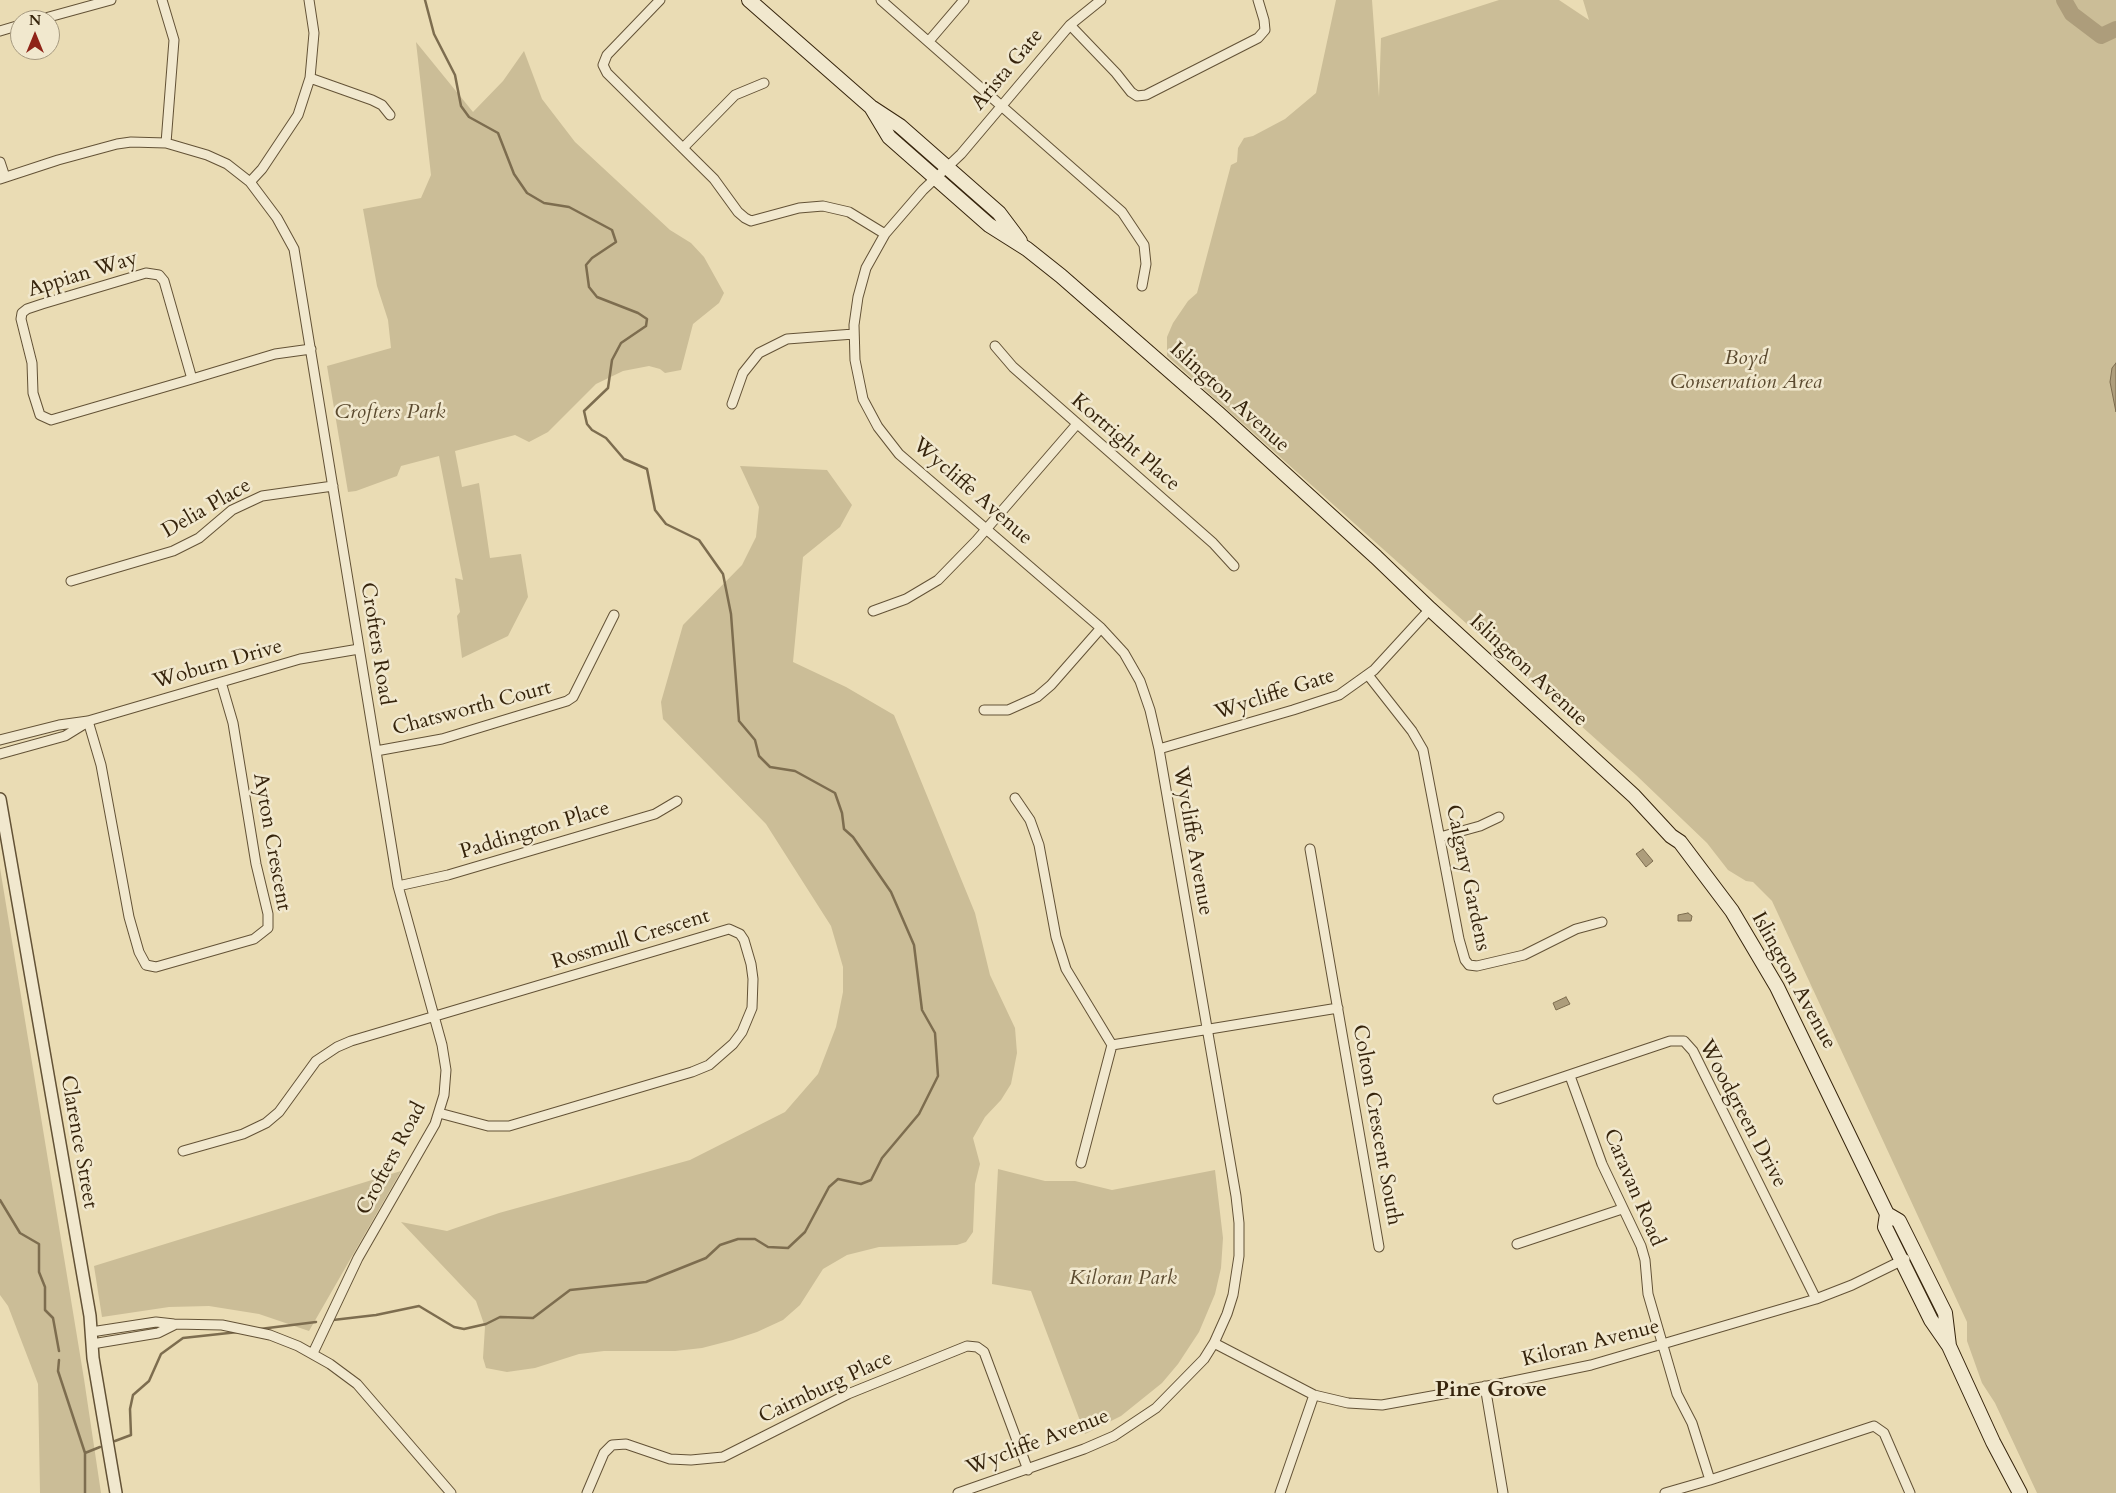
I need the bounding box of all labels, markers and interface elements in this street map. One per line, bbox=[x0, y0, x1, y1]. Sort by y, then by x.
north arrow bbox=[10, 10, 60, 60]
text: N bbox=[29, 11, 41, 30]
street label: Arista Gate bbox=[967, 24, 1049, 116]
street label: Appian Way bbox=[25, 246, 141, 304]
street label: Islington Avenue bbox=[1164, 338, 1294, 458]
park label: Boyd Conservation Area bbox=[1670, 346, 1822, 396]
street label: Kortright Place bbox=[1065, 389, 1185, 497]
park label: Crofters Park bbox=[335, 400, 445, 426]
street label: Wycliffe Avenue bbox=[907, 433, 1037, 551]
street label: Delia Place bbox=[158, 473, 256, 545]
street label: Crofters Road bbox=[354, 581, 398, 707]
street label: Islington Avenue bbox=[1464, 610, 1592, 732]
street label: Woburn Drive bbox=[150, 635, 286, 695]
street label: Wycliffe Gate bbox=[1212, 664, 1338, 726]
street label: Chatsworth Court bbox=[390, 676, 554, 742]
street label: Wycliffe Avenue bbox=[1166, 764, 1218, 918]
street label: Ayton Crescent bbox=[246, 771, 296, 913]
street label: Paddington Place bbox=[457, 796, 613, 866]
street label: Calgary Gardens bbox=[1439, 803, 1495, 953]
street label: Rossmull Crescent bbox=[549, 904, 713, 976]
street label: Islington Avenue bbox=[1745, 908, 1841, 1054]
street label: Colton Crescent South bbox=[1346, 1023, 1406, 1227]
street label: Woodgreen Drive bbox=[1692, 1036, 1792, 1192]
street label: Clarence Street bbox=[54, 1073, 102, 1211]
street label: Crofters Road bbox=[352, 1098, 432, 1220]
street label: Caravan Road bbox=[1597, 1125, 1669, 1251]
park label: Kiloran Park bbox=[1069, 1266, 1177, 1292]
street label: Kiloran Avenue bbox=[1520, 1315, 1662, 1373]
street label: Cairnburg Place bbox=[755, 1346, 897, 1430]
district label: Pine Grove bbox=[1435, 1378, 1547, 1404]
street label: Wycliffe Avenue bbox=[963, 1404, 1113, 1482]

